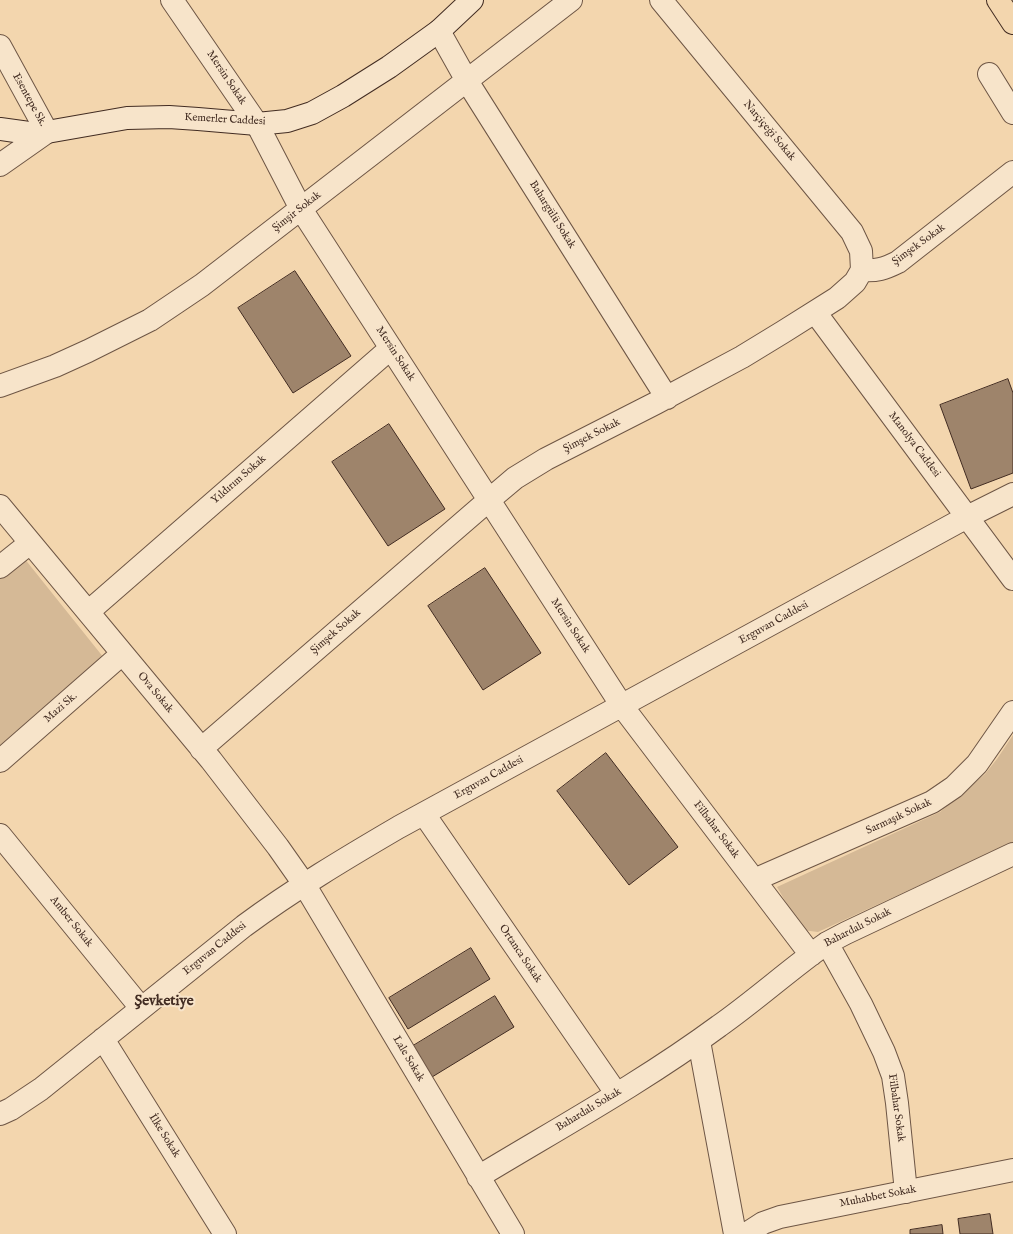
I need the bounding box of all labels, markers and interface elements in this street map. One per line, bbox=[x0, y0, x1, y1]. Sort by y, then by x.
street label: Mersin Sokak bbox=[203, 48, 249, 108]
street label: Esentepe Sk. bbox=[9, 71, 49, 129]
street label: Narçiçeği Sokak bbox=[740, 98, 798, 164]
street label: Kemerler Caddesi bbox=[184, 111, 266, 129]
street label: Bahargülü Sokak bbox=[526, 179, 578, 251]
street label: Şimşir Sokak bbox=[270, 189, 324, 235]
street label: Şimşek Sokak bbox=[890, 221, 948, 269]
street label: Mersin Sokak bbox=[372, 324, 418, 384]
street label: Manolya Caddesi bbox=[885, 410, 943, 480]
street label: Şimşek Sokak bbox=[561, 416, 623, 456]
street label: Yıldırım Sokak bbox=[209, 453, 269, 507]
street label: Mersin Sokak bbox=[547, 596, 593, 656]
street label: Erguvan Caddesi bbox=[737, 598, 811, 648]
street label: Şimşek Sokak bbox=[308, 607, 364, 657]
street label: Ova Sokak bbox=[134, 670, 176, 716]
street label: Mazi Sk. bbox=[42, 690, 80, 726]
street label: Erguvan Caddesi bbox=[452, 753, 526, 803]
street label: Sarmaşık Sokak bbox=[864, 796, 934, 838]
street label: Filbahar Sokak bbox=[690, 799, 742, 861]
street label: Amber Sokak bbox=[47, 894, 95, 950]
street label: Bahardalı Sokak bbox=[822, 905, 894, 951]
street label: Erguvan Caddesi bbox=[181, 920, 249, 978]
street label: Ortanca Sokak bbox=[496, 922, 544, 986]
district label: Şevketiye bbox=[134, 993, 194, 1011]
street label: Lale Sokak bbox=[389, 1034, 427, 1084]
street label: Filbahar Sokak bbox=[885, 1073, 907, 1143]
street label: Bahardalı Sokak bbox=[554, 1085, 624, 1135]
street label: İlke Sokak bbox=[145, 1112, 183, 1160]
street label: Muhabbet Sokak bbox=[839, 1183, 917, 1211]

